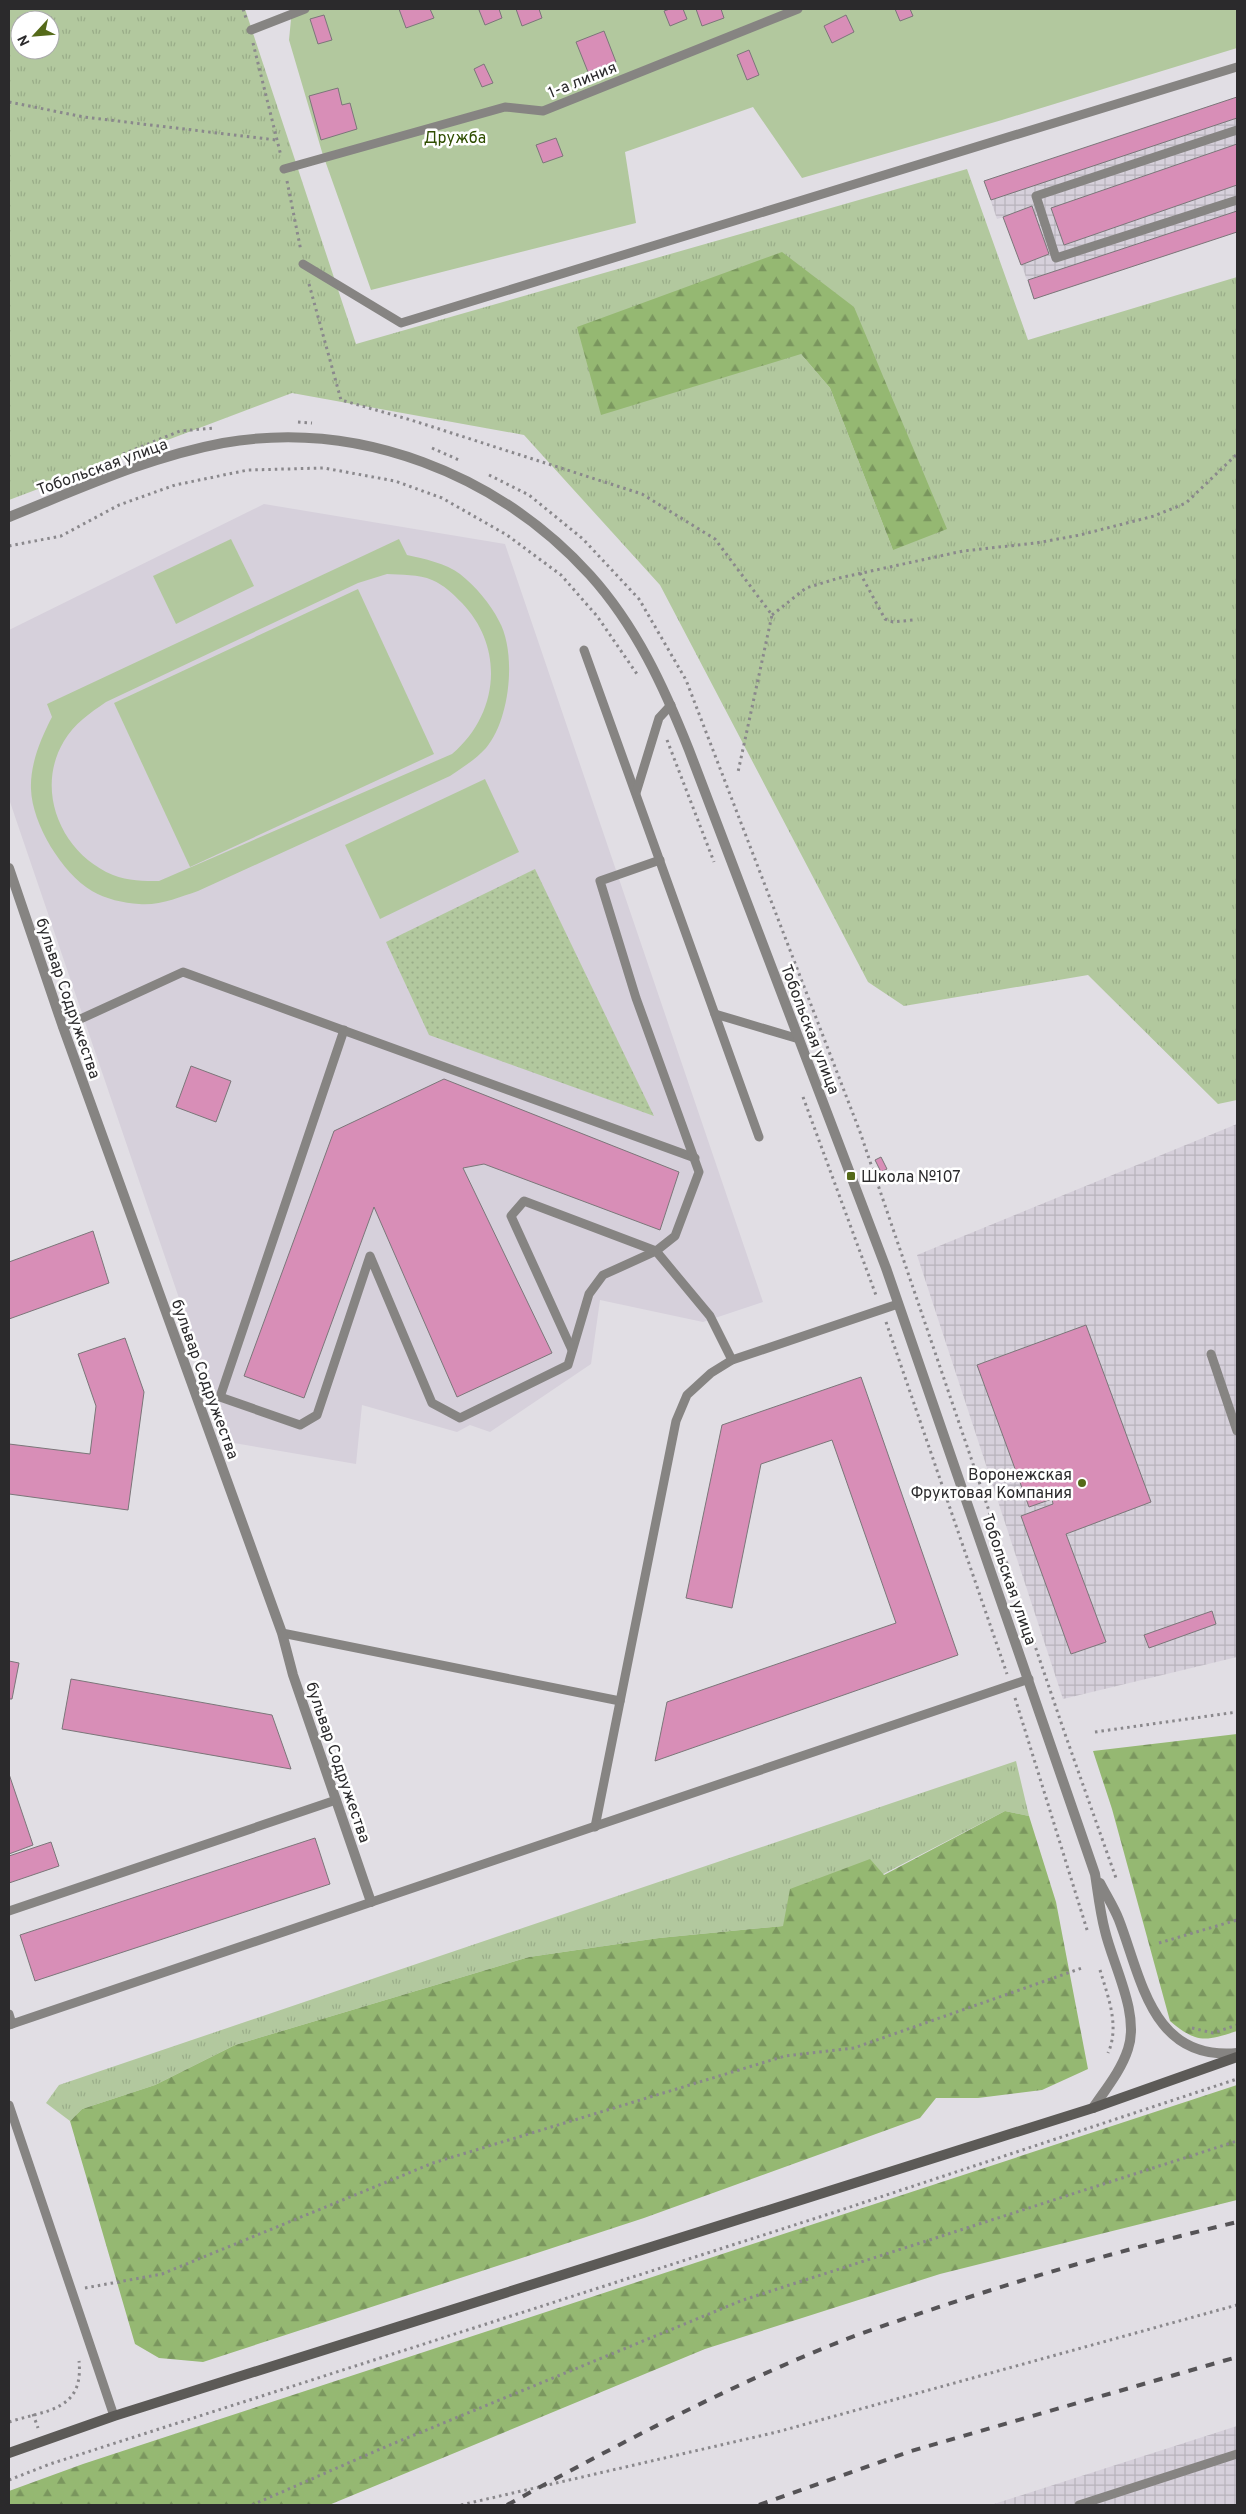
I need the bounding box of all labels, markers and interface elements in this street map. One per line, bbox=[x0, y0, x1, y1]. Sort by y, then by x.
north arrow bbox=[10, 10, 60, 60]
text: N bbox=[15, 32, 35, 48]
street label: 1-а линия bbox=[545, 58, 620, 104]
park label: Дружба bbox=[424, 129, 486, 149]
street label: Тобольская улица bbox=[35, 435, 171, 501]
street label: бульвар Содружества bbox=[30, 916, 104, 1082]
street label: Тобольская улица bbox=[775, 962, 843, 1098]
place label: Школа №107 bbox=[861, 1168, 961, 1188]
marker: Школа №107 bbox=[845, 1170, 857, 1182]
street label: бульвар Содружества bbox=[166, 1297, 242, 1462]
place label: Воронежская Фруктовая Компания bbox=[911, 1466, 1072, 1504]
marker: Воронежская Фруктовая Компания bbox=[1076, 1477, 1088, 1489]
street label: Тобольская улица bbox=[976, 1511, 1040, 1648]
street label: бульвар Содружества bbox=[300, 1680, 374, 1846]

